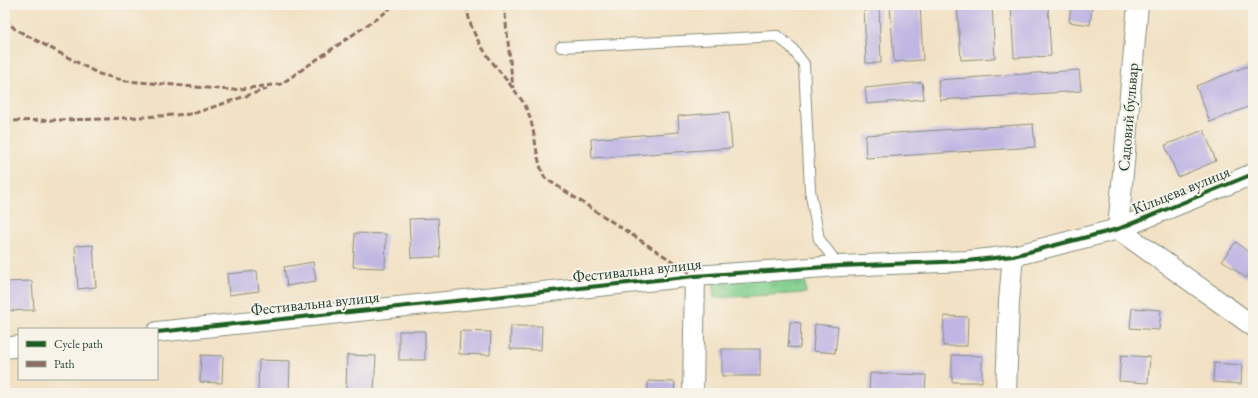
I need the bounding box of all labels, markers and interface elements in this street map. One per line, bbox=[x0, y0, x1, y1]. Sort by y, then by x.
street label: Садовий бульвар bbox=[1113, 62, 1143, 172]
street label: Кільцева вулиця bbox=[1129, 161, 1233, 219]
street label: Фестивальна вулиця bbox=[572, 253, 702, 287]
street label: Фестивальна вулиця bbox=[250, 286, 380, 320]
legend bbox=[18, 328, 158, 380]
text: Cycle path bbox=[54, 336, 103, 352]
text: Path bbox=[54, 356, 75, 372]

